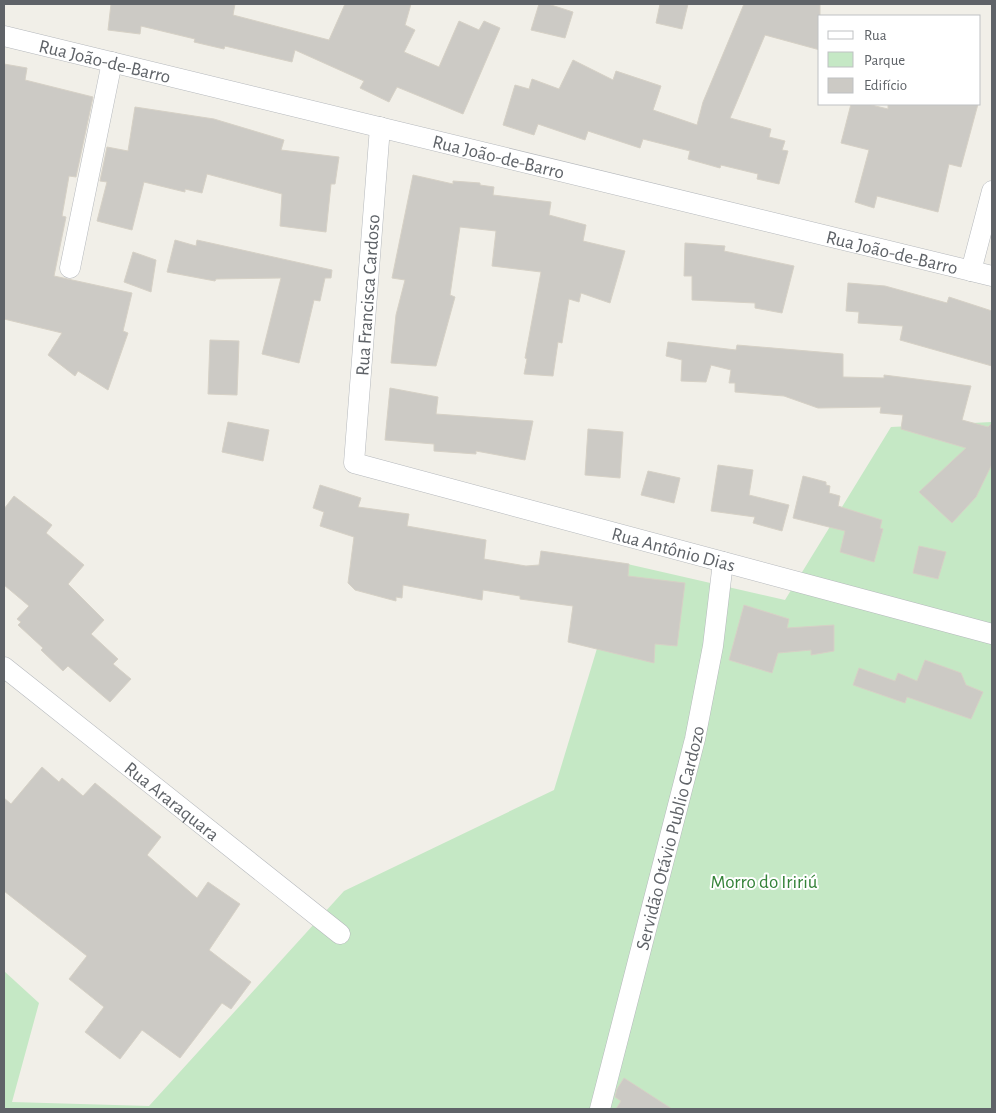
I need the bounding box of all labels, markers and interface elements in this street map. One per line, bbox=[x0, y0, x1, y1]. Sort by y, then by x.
legend bbox=[818, 15, 981, 105]
text: Rua bbox=[864, 28, 887, 43]
street label: Rua João-de-Barro bbox=[37, 37, 172, 87]
text: Parque bbox=[864, 53, 905, 68]
text: Edifício bbox=[864, 78, 907, 93]
street label: Rua João-de-Barro bbox=[430, 132, 566, 183]
street label: Rua Francisca Cardoso bbox=[353, 214, 384, 376]
street label: Rua João-de-Barro bbox=[824, 228, 960, 278]
street label: Rua Antônio Dias bbox=[610, 525, 737, 576]
street label: Servidão Otávio Publio Cardozo bbox=[633, 724, 708, 952]
street label: Rua Araraquara bbox=[121, 759, 222, 845]
park label: Morro do Iririú bbox=[711, 873, 818, 892]

